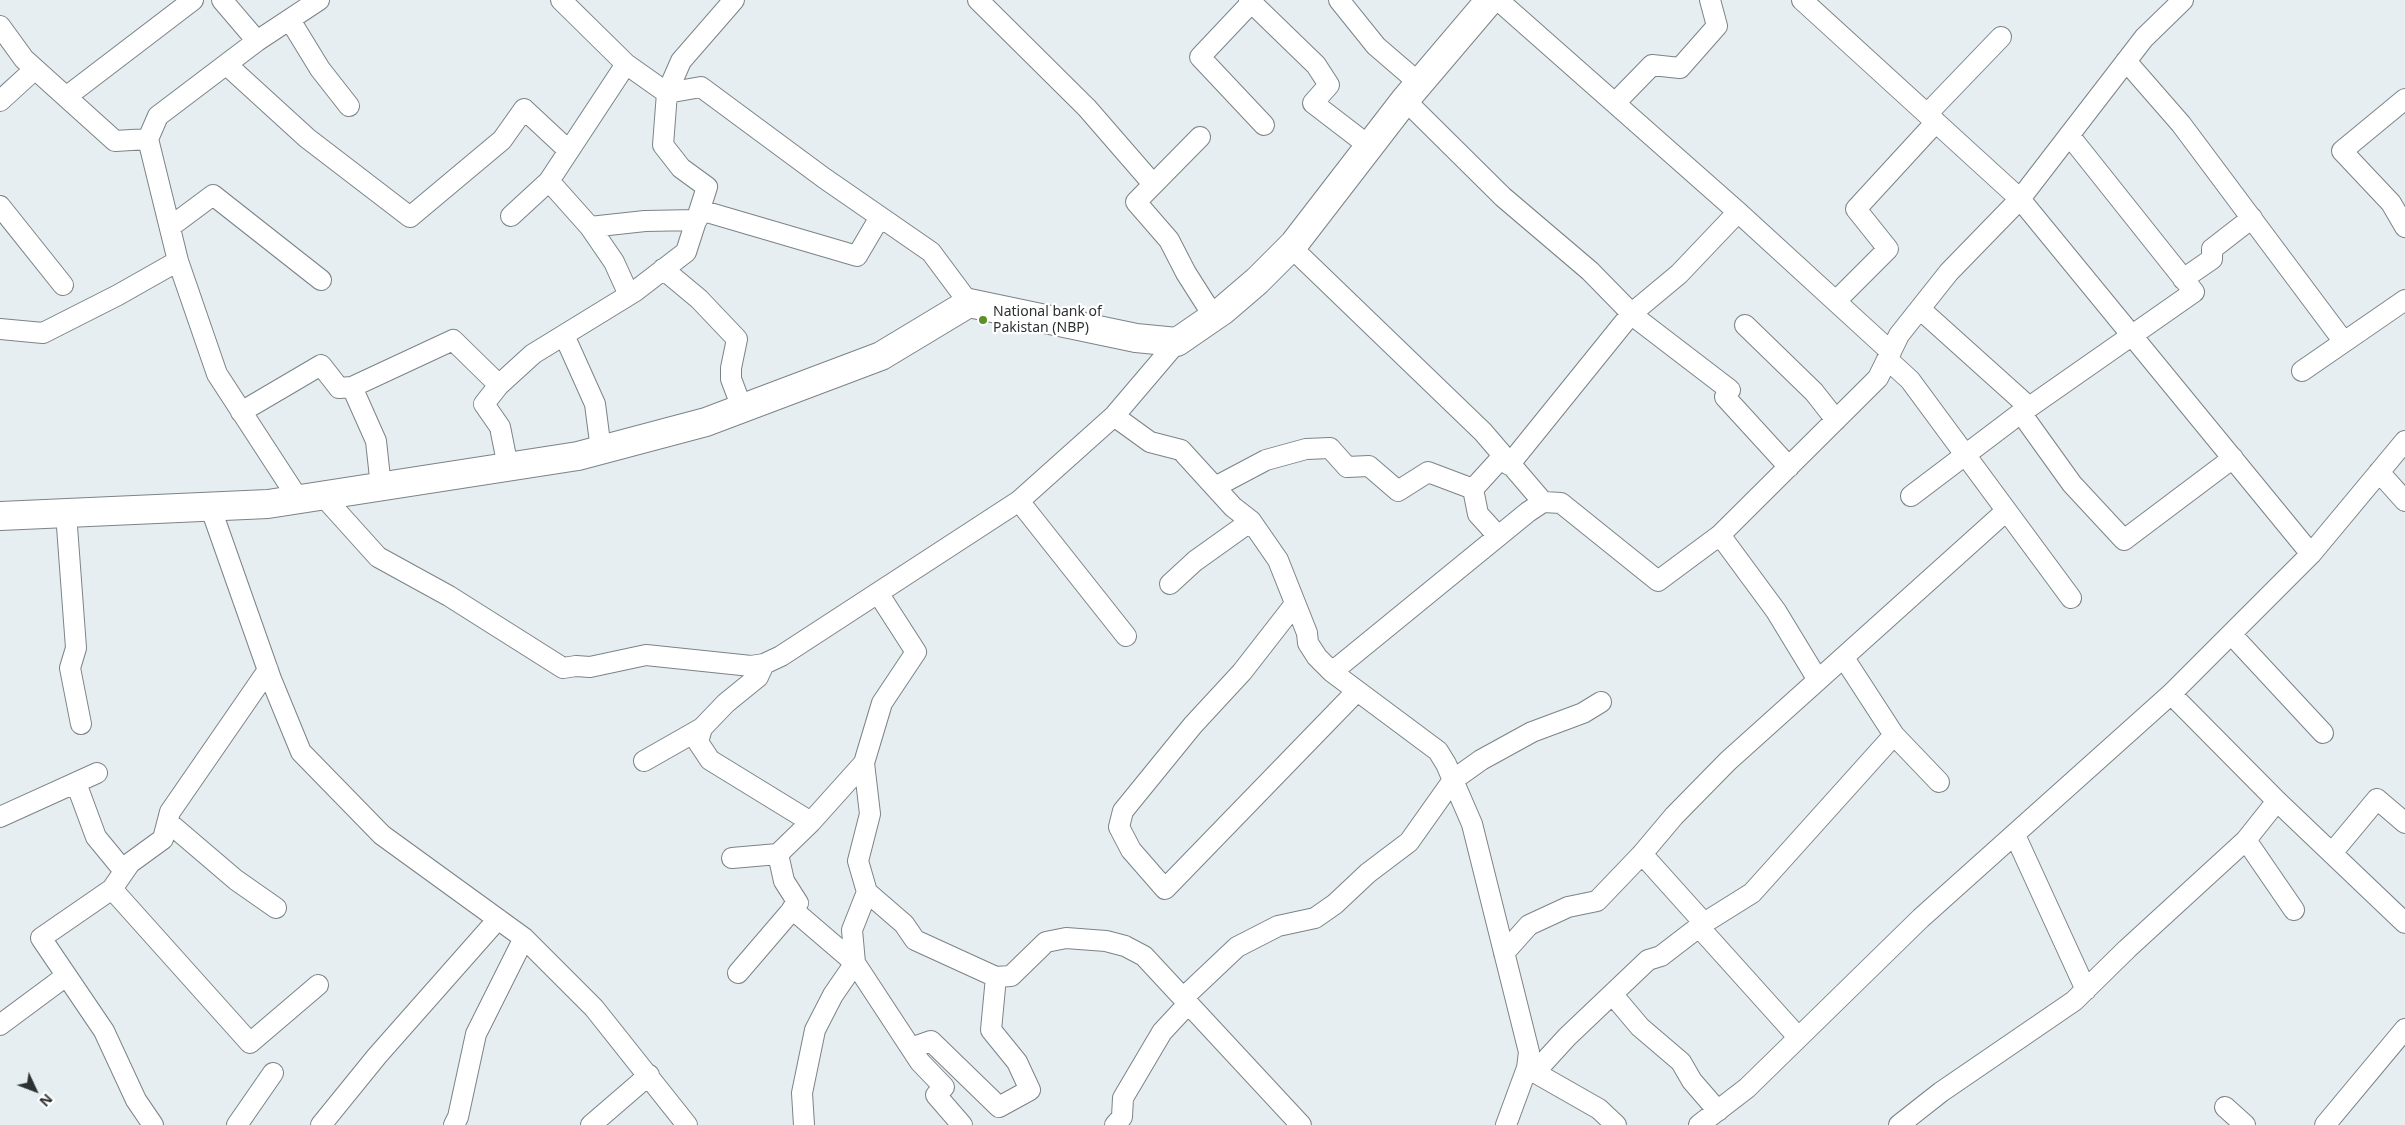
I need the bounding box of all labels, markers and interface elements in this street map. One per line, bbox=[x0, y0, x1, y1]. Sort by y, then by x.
place label: National bank of Pakistan (NBP) bbox=[993, 304, 1102, 336]
marker: National bank of Pakistan (NBP) bbox=[977, 314, 989, 326]
north arrow bbox=[10, 1065, 60, 1115]
text: N bbox=[36, 1090, 57, 1111]

